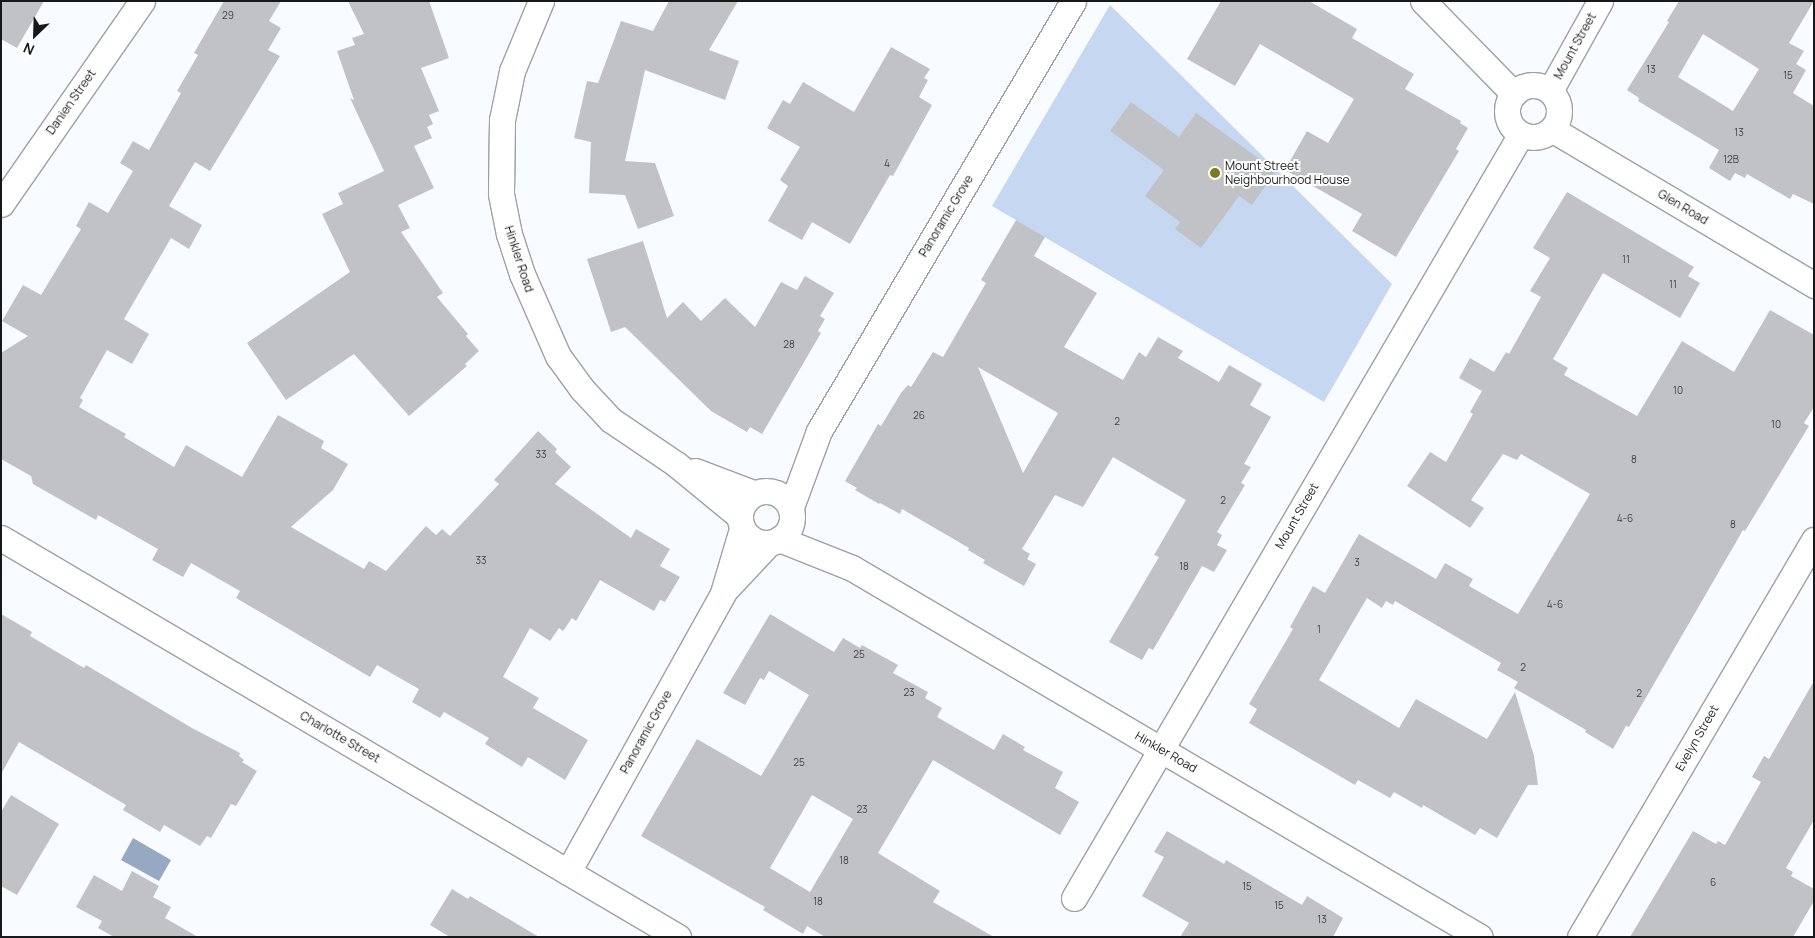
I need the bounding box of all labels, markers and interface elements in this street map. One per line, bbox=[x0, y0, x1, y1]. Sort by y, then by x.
north arrow bbox=[10, 10, 60, 60]
house number: 29 bbox=[222, 10, 234, 22]
street label: Mount Street bbox=[1551, 10, 1599, 82]
text: N bbox=[20, 38, 37, 60]
house number: 13 bbox=[1646, 64, 1656, 76]
street label: Danien Street bbox=[43, 67, 99, 137]
house number: 15 bbox=[1783, 70, 1793, 82]
house number: 13 bbox=[1734, 127, 1744, 139]
house number: 12B bbox=[1723, 154, 1739, 166]
house number: 4 bbox=[884, 158, 890, 170]
place label: Mount Street Neighbourhood House bbox=[1225, 159, 1350, 187]
marker: Mount Street Neighbourhood House bbox=[1209, 167, 1221, 179]
street label: Panoramic Grove bbox=[916, 172, 976, 260]
street label: Glen Road bbox=[1655, 186, 1711, 228]
street label: Hinkler Road bbox=[501, 224, 537, 294]
house number: 11 bbox=[1622, 254, 1630, 266]
house number: 11 bbox=[1669, 279, 1677, 291]
house number: 28 bbox=[783, 339, 795, 351]
house number: 10 bbox=[1673, 385, 1683, 397]
house number: 26 bbox=[913, 410, 925, 422]
house number: 2 bbox=[1114, 416, 1120, 428]
house number: 10 bbox=[1771, 419, 1781, 431]
house number: 33 bbox=[535, 449, 547, 461]
house number: 8 bbox=[1631, 454, 1637, 466]
street label: Mount Street bbox=[1272, 480, 1322, 552]
house number: 2 bbox=[1220, 495, 1226, 507]
house number: 4-6 bbox=[1617, 513, 1633, 525]
house number: 8 bbox=[1730, 519, 1736, 531]
house number: 33 bbox=[475, 555, 487, 567]
house number: 3 bbox=[1354, 557, 1360, 569]
house number: 18 bbox=[1179, 561, 1189, 573]
house number: 4-6 bbox=[1547, 599, 1563, 611]
house number: 1 bbox=[1317, 624, 1321, 636]
house number: 25 bbox=[853, 649, 865, 661]
house number: 2 bbox=[1520, 662, 1526, 674]
house number: 23 bbox=[903, 687, 915, 699]
street label: Panoramic Grove bbox=[617, 688, 675, 776]
house number: 2 bbox=[1636, 688, 1642, 700]
street label: Evelyn Street bbox=[1672, 703, 1722, 773]
street label: Charlotte Street bbox=[297, 708, 383, 766]
street label: Hinkler Road bbox=[1132, 728, 1200, 776]
house number: 25 bbox=[793, 757, 805, 769]
house number: 23 bbox=[856, 804, 868, 816]
house number: 18 bbox=[839, 855, 849, 867]
house number: 6 bbox=[1710, 877, 1716, 889]
house number: 15 bbox=[1242, 881, 1252, 893]
house number: 18 bbox=[813, 896, 823, 908]
house number: 15 bbox=[1274, 900, 1284, 912]
house number: 13 bbox=[1317, 914, 1327, 926]

